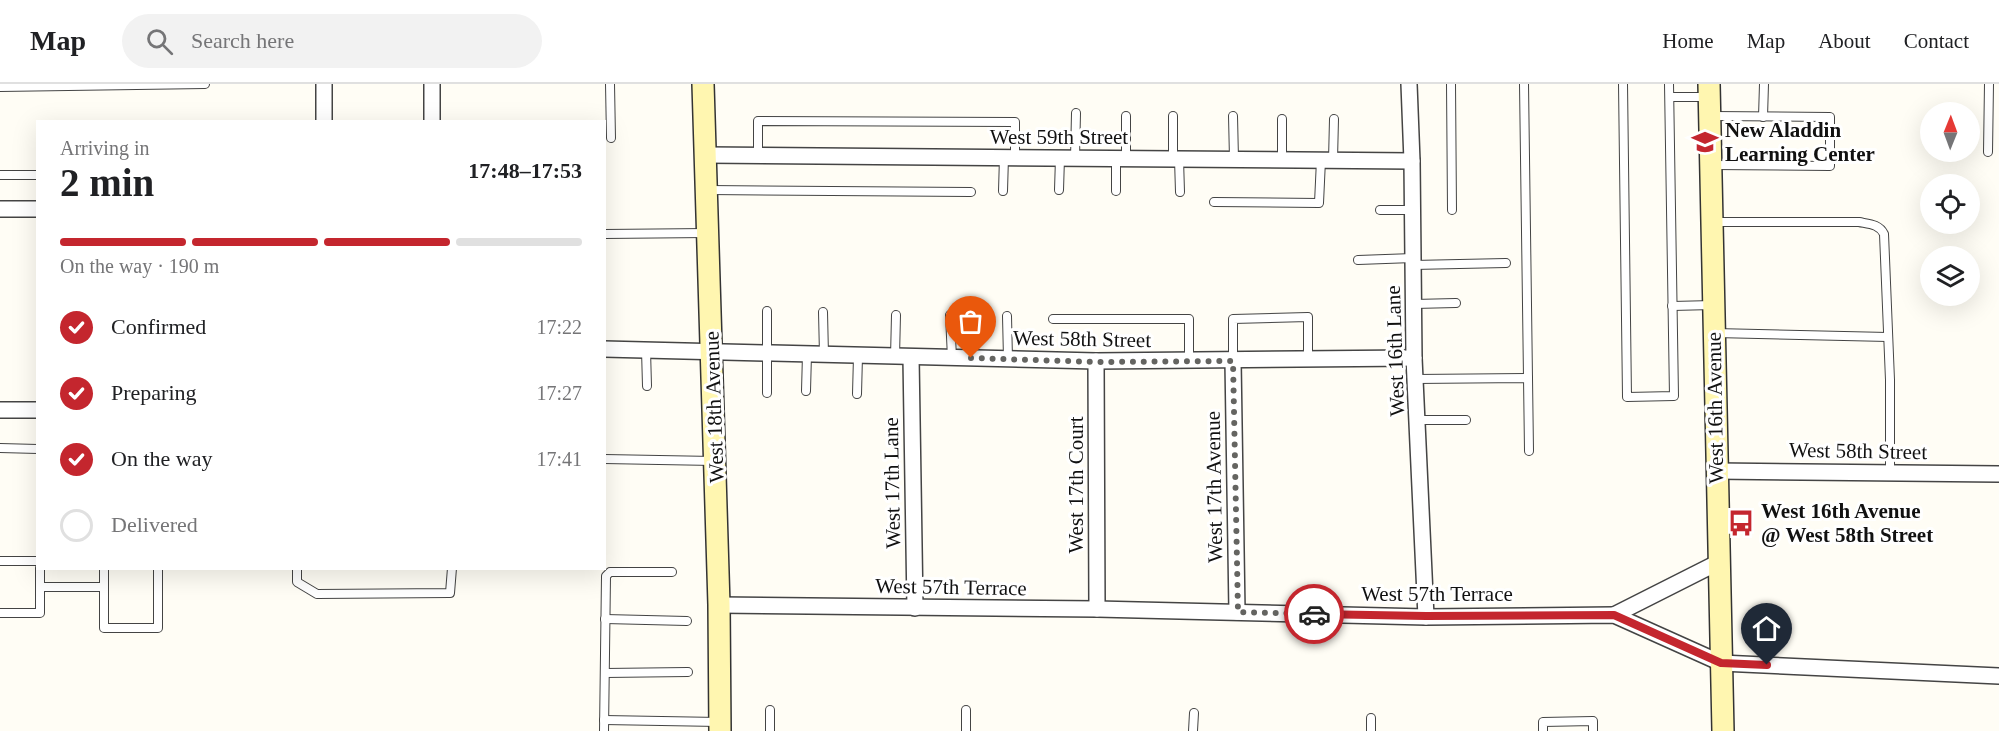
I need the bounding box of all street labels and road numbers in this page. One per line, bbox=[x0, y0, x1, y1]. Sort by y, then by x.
street label: West 59th Street bbox=[990, 125, 1128, 149]
street label: West 16th Lane bbox=[1381, 285, 1409, 417]
street label: West 58th Street bbox=[1013, 326, 1152, 352]
street label: West 18th Avenue bbox=[699, 331, 729, 483]
street label: West 16th Avenue bbox=[1702, 332, 1728, 484]
street label: West 17th Avenue bbox=[1201, 411, 1227, 563]
street label: West 17th Court bbox=[1064, 416, 1088, 554]
street label: West 17th Lane bbox=[879, 417, 905, 549]
street label: West 58th Street bbox=[1789, 438, 1928, 464]
street label: West 57th Terrace bbox=[875, 574, 1027, 600]
street label: West 57th Terrace bbox=[1361, 582, 1513, 606]

